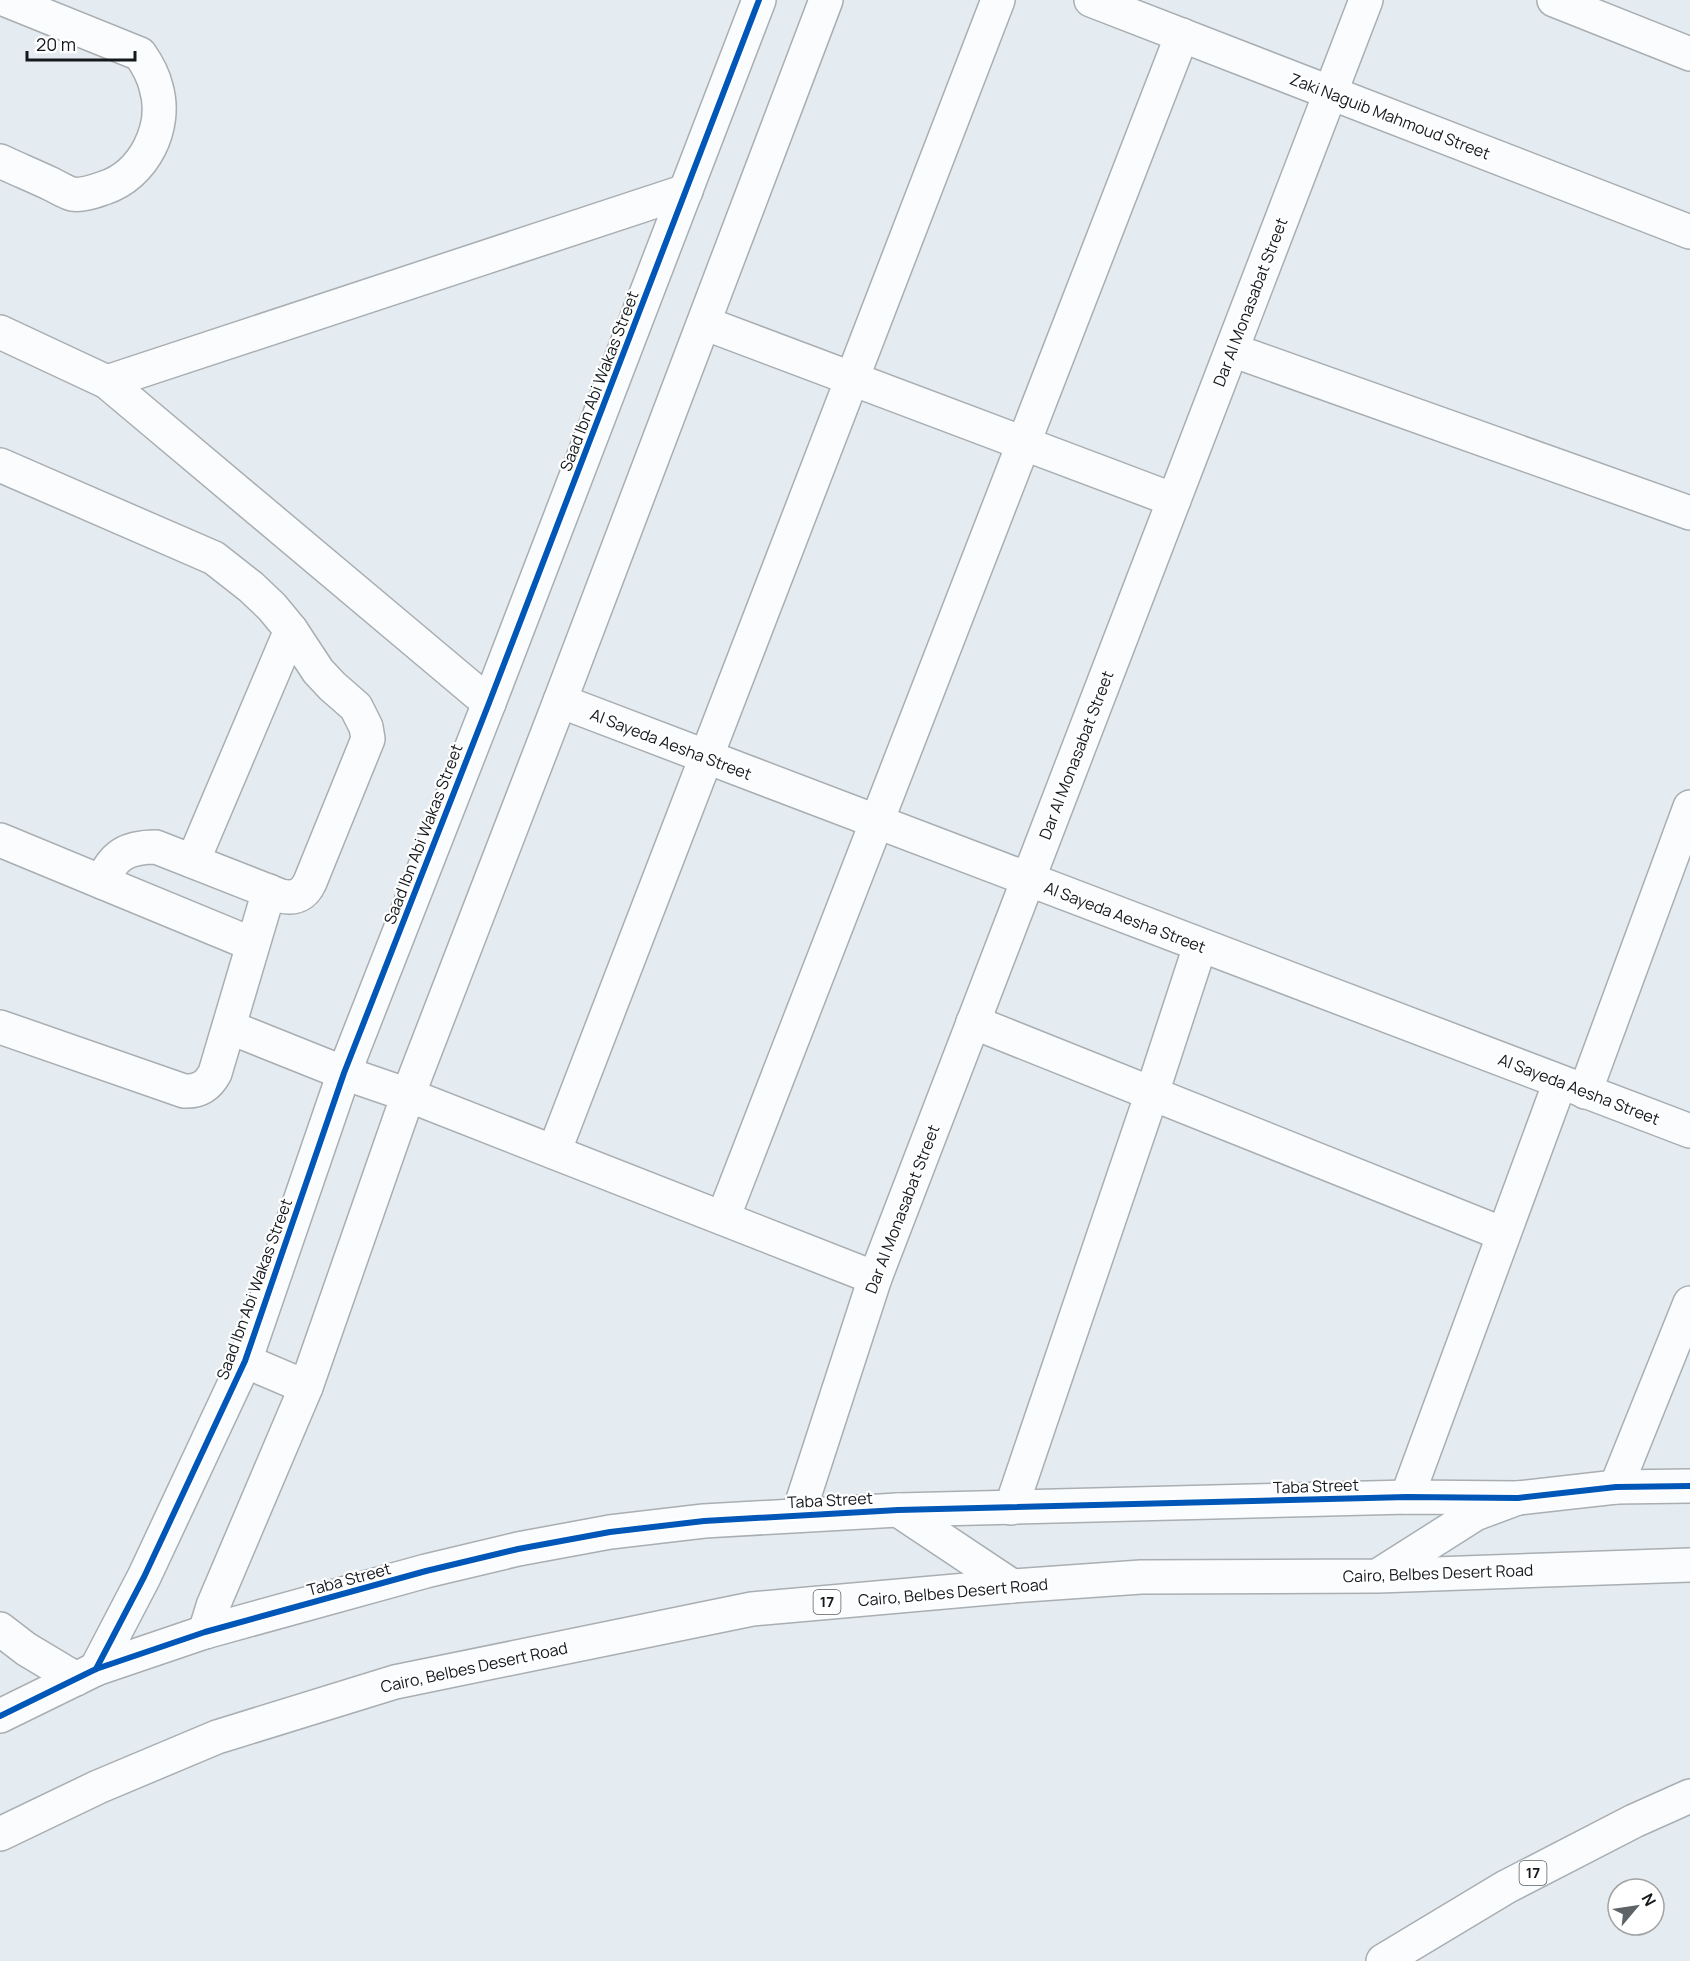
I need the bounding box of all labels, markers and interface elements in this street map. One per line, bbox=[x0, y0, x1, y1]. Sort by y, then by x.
scale bar bbox=[27, 24, 135, 62]
text: 20 m bbox=[36, 32, 76, 56]
street label: Zaki Naguib Mahmoud Street bbox=[1287, 68, 1493, 164]
street label: Dar Al Monasabat Street bbox=[1208, 214, 1292, 390]
street label: Saad Ibn Abi Wakas Street bbox=[554, 288, 644, 474]
street label: Dar Al Monasabat Street bbox=[1034, 667, 1118, 843]
street label: Al Sayeda Aesha Street bbox=[587, 703, 755, 785]
street label: Saad Ibn Abi Wakas Street bbox=[378, 741, 468, 927]
street label: Al Sayeda Aesha Street bbox=[1041, 876, 1209, 958]
street label: Al Sayeda Aesha Street bbox=[1495, 1048, 1663, 1130]
street label: Dar Al Monasabat Street bbox=[860, 1121, 944, 1297]
street label: Saad Ibn Abi Wakas Street bbox=[211, 1195, 297, 1383]
street label: Taba Street bbox=[1273, 1474, 1359, 1498]
street label: Taba Street bbox=[787, 1487, 873, 1513]
street label: Taba Street bbox=[305, 1557, 393, 1601]
street label: Cairo, Belbes Desert Road bbox=[1342, 1559, 1534, 1587]
street label: Cairo, Belbes Desert Road bbox=[857, 1573, 1049, 1611]
road number: 17 bbox=[814, 1590, 840, 1614]
street label: Cairo, Belbes Desert Road bbox=[378, 1636, 570, 1698]
road number: 17 bbox=[1520, 1861, 1546, 1885]
north arrow bbox=[1606, 1877, 1666, 1937]
text: N bbox=[1637, 1889, 1662, 1910]

